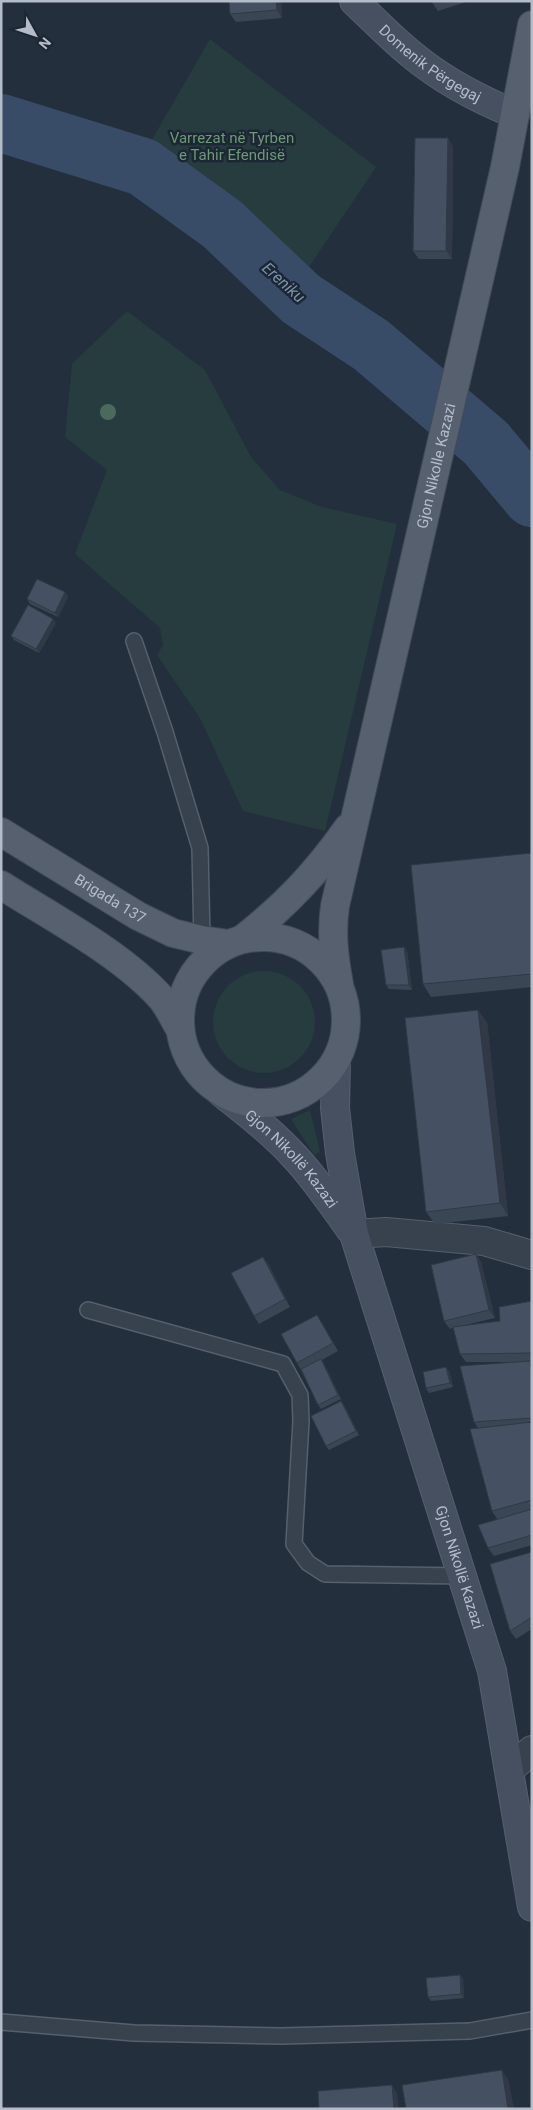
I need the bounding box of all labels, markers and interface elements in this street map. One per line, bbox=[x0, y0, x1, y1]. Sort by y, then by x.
north arrow bbox=[10, 10, 60, 60]
street label: Domenik Përgegaj bbox=[375, 21, 484, 106]
text: N bbox=[36, 34, 54, 52]
park label: Varrezat në Tyrben e Tahir Efendisë bbox=[170, 129, 294, 164]
water label: Ereniku bbox=[258, 258, 309, 307]
street label: Gjon Nikolle Kazazi bbox=[413, 401, 459, 530]
street label: Brigada 137 bbox=[71, 870, 149, 927]
street label: Gjon Nikollë Kazazi bbox=[241, 1106, 341, 1212]
street label: Gjon Nikollë Kazazi bbox=[431, 1503, 487, 1631]

